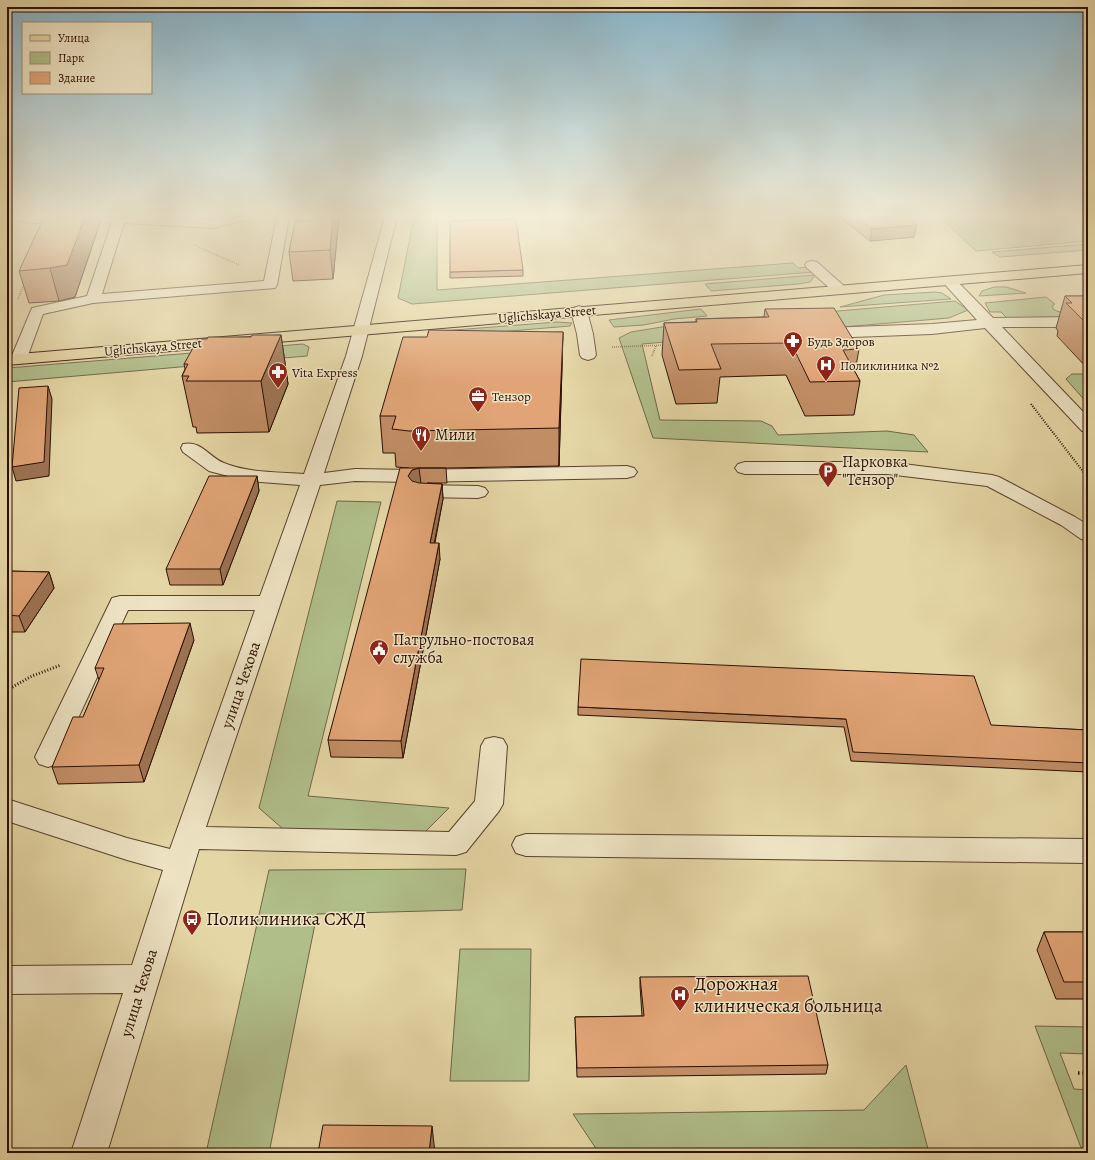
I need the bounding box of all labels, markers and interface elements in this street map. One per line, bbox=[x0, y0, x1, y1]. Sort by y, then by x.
legend bbox=[22, 22, 152, 94]
text: Улица bbox=[58, 30, 90, 46]
text: Парк bbox=[58, 50, 84, 66]
text: Здание bbox=[58, 70, 95, 86]
street label: Uglichskaya Street bbox=[497, 301, 597, 327]
pharmacy icon: Будь Здоров bbox=[782, 330, 804, 358]
place label: Будь Здоров bbox=[807, 333, 875, 350]
street label: Uglichskaya Street bbox=[103, 334, 203, 360]
hospital icon: Поликлиника №2 bbox=[815, 354, 837, 382]
place label: Поликлиника №2 bbox=[840, 357, 939, 374]
pharmacy icon: Vita Express bbox=[267, 361, 289, 389]
place label: Vita Express bbox=[291, 364, 358, 381]
office icon: Тензор bbox=[467, 385, 489, 413]
place label: Тензор bbox=[492, 388, 531, 405]
restaurant icon: Мили bbox=[410, 424, 432, 452]
place label: Мили bbox=[435, 424, 475, 446]
place label: Парковка "Тензор" bbox=[842, 451, 908, 491]
parking icon: Парковка "Тензор" bbox=[817, 460, 839, 488]
place label: Патрульно-постовая служба bbox=[393, 629, 535, 669]
street label: улица Чехова bbox=[215, 638, 266, 732]
public building icon: Патрульно-постовая служба bbox=[368, 638, 390, 666]
place label: Поликлиника СЖД bbox=[206, 906, 366, 932]
bus stop icon: Поликлиника СЖД bbox=[181, 908, 203, 936]
street label: улица Чехова bbox=[115, 946, 163, 1041]
place label: Дорожная клиническая больница bbox=[694, 971, 883, 1019]
hospital icon: Дорожная клиническая больница bbox=[669, 984, 691, 1012]

